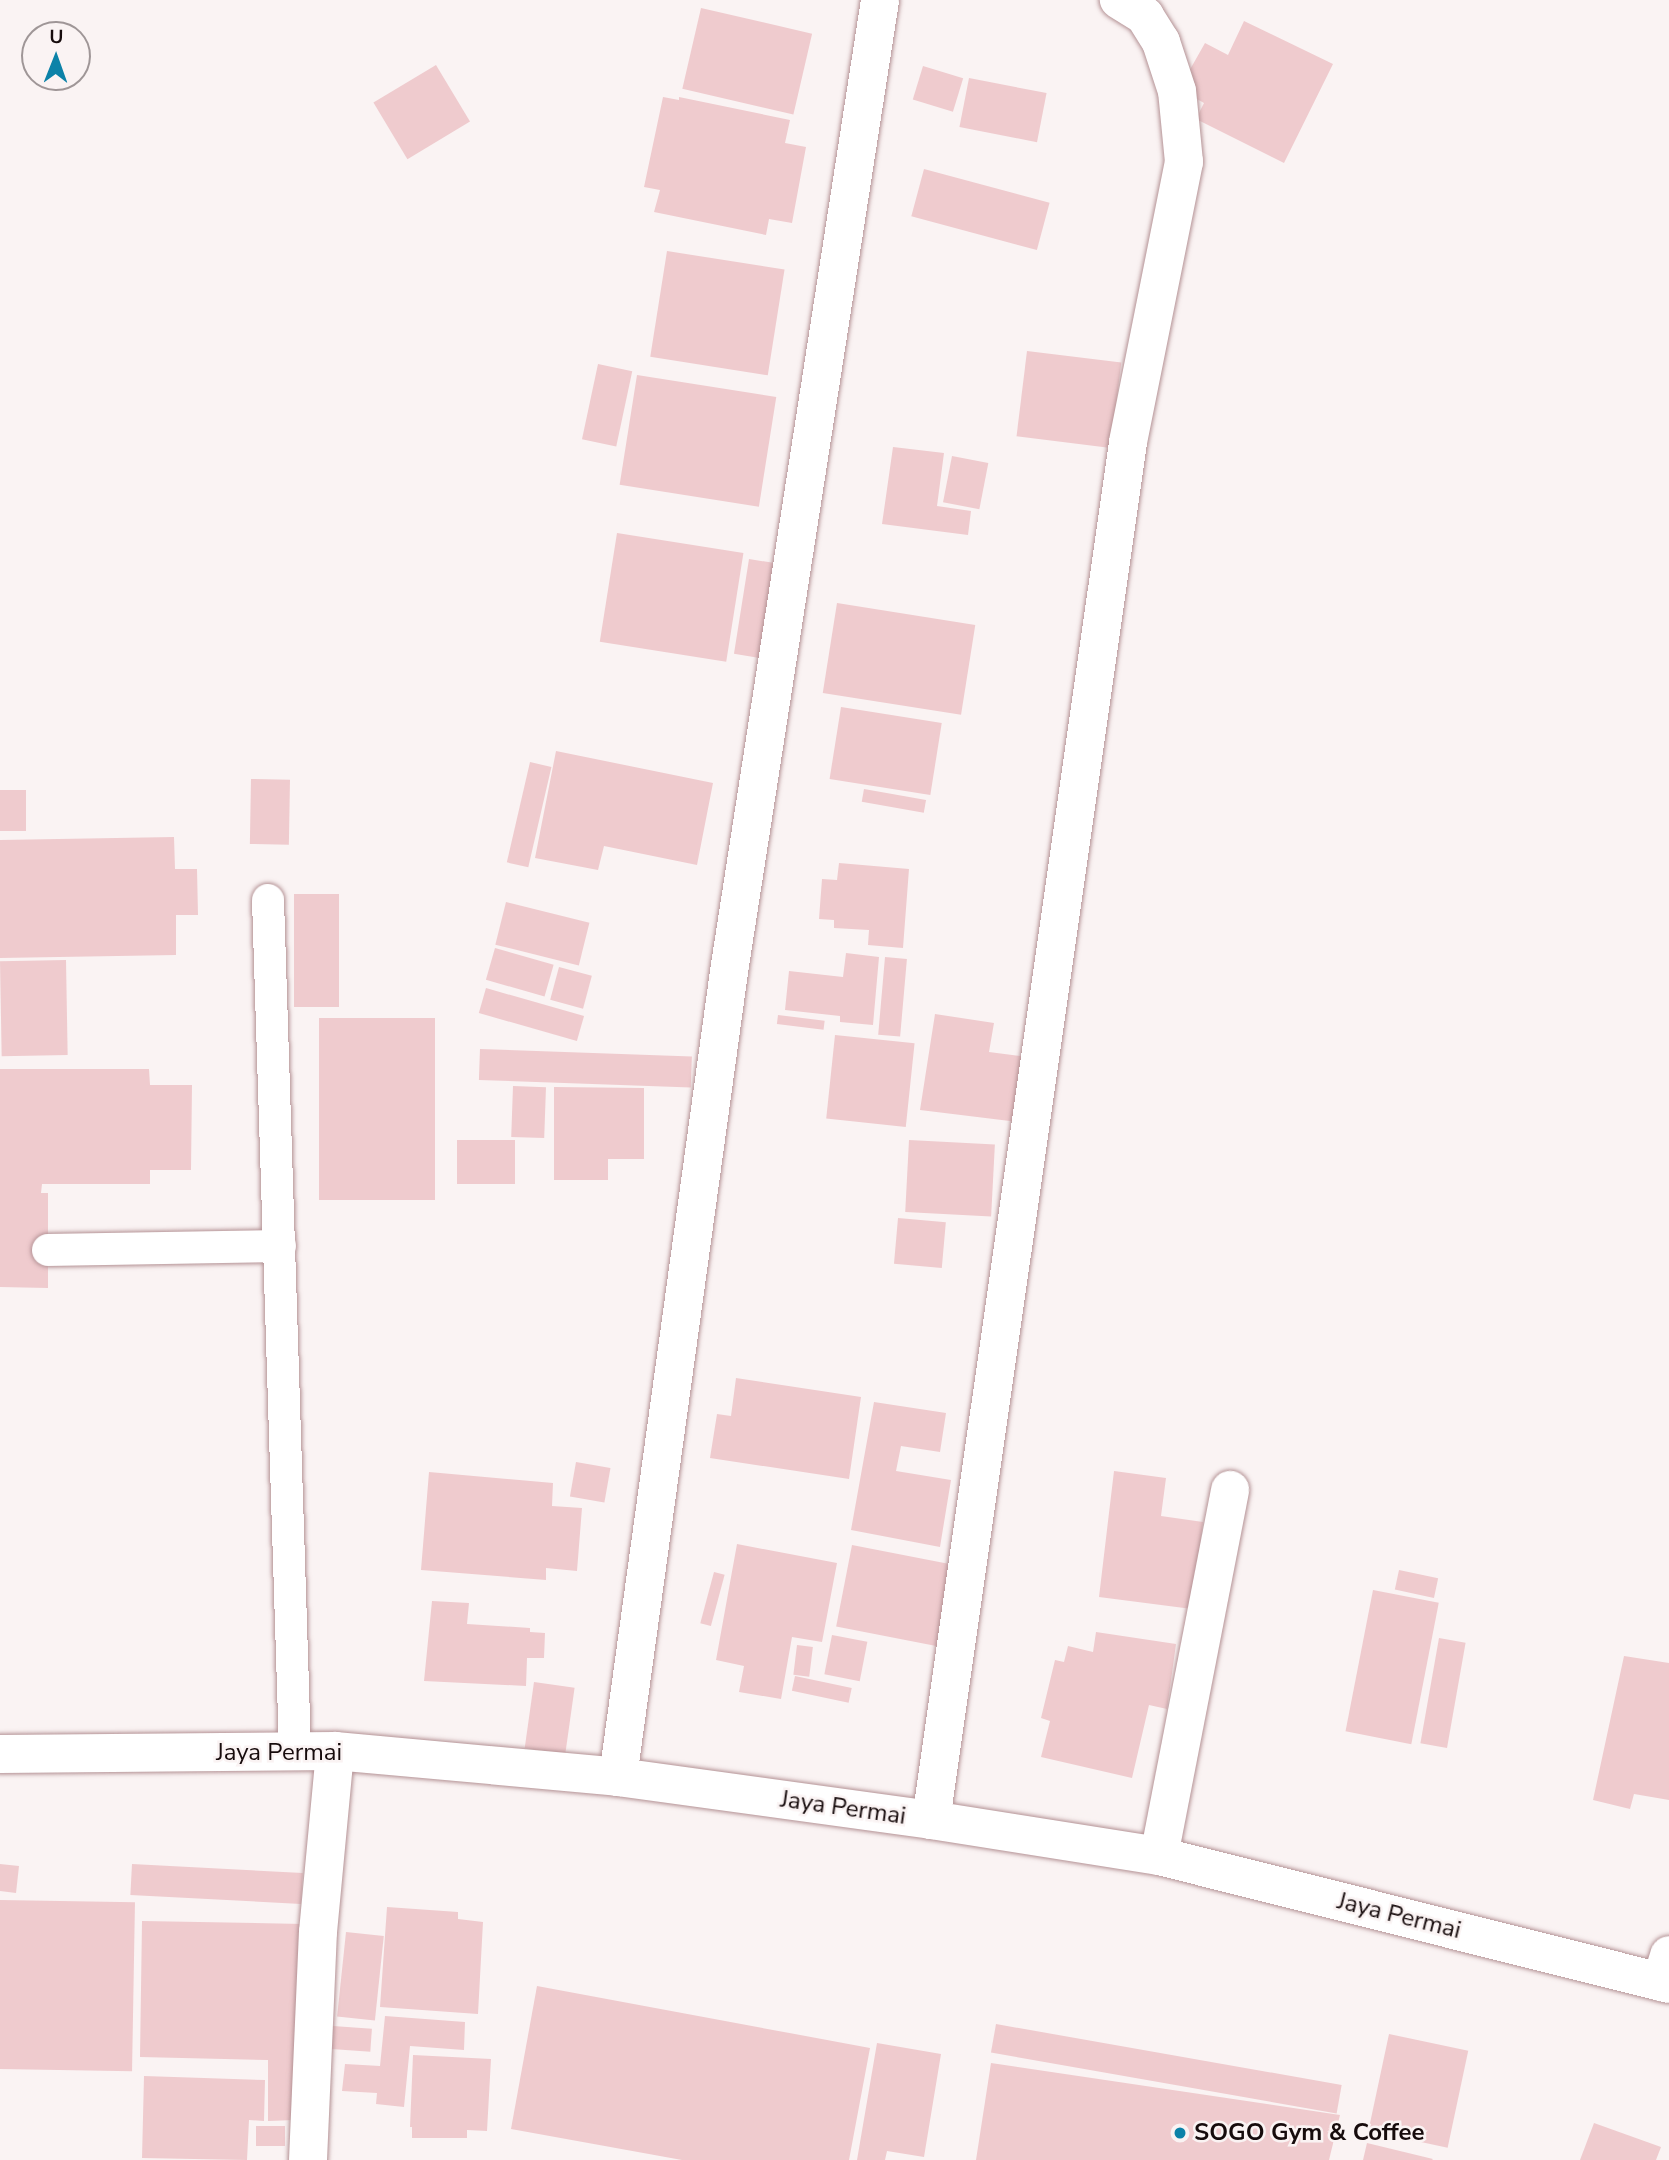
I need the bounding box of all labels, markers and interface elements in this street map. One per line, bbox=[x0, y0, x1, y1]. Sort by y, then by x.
north arrow bbox=[21, 21, 91, 91]
text: U bbox=[49, 24, 64, 50]
street label: Jaya Permai bbox=[216, 1739, 342, 1767]
street label: Jaya Permai bbox=[779, 1785, 907, 1831]
street label: Jaya Permai bbox=[1334, 1887, 1464, 1945]
place label: SOGO Gym & Coffee bbox=[1194, 2119, 1424, 2147]
marker: SOGO Gym & Coffee bbox=[1172, 2125, 1188, 2141]

